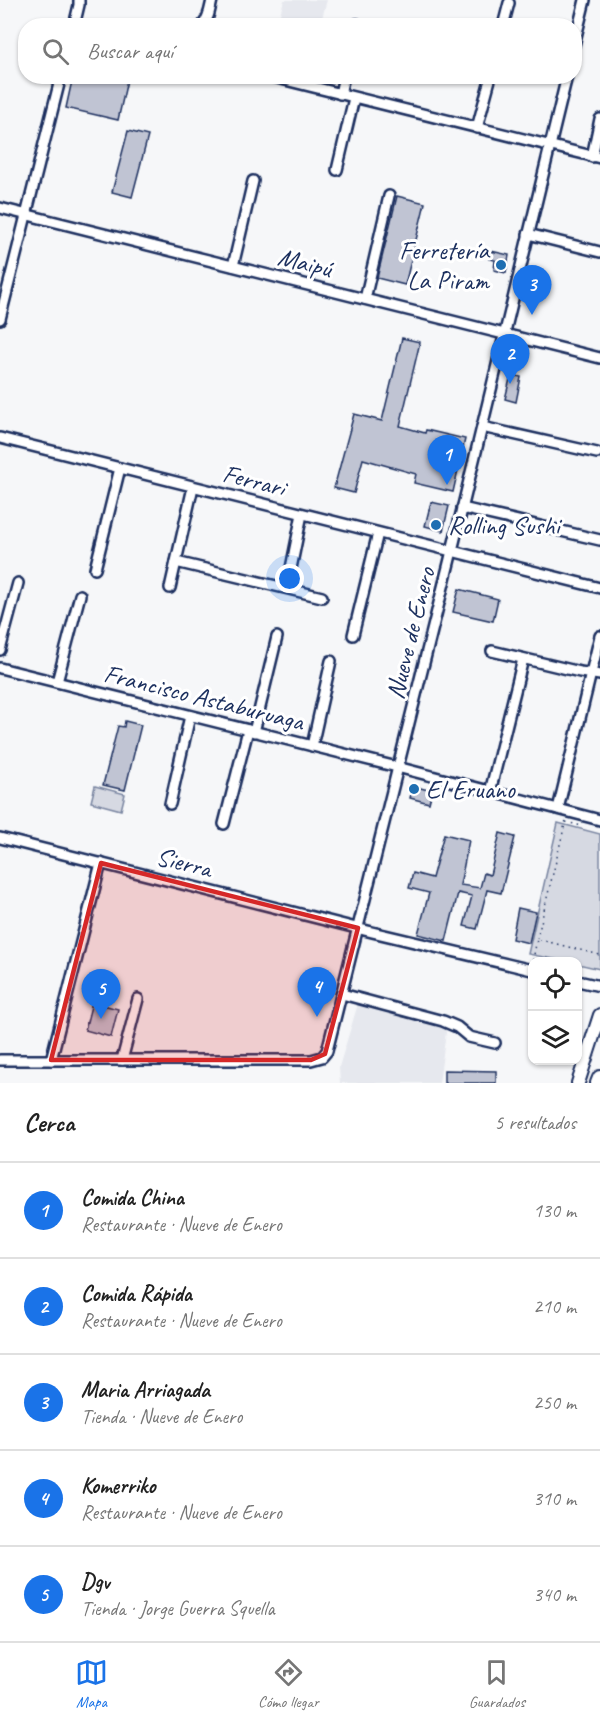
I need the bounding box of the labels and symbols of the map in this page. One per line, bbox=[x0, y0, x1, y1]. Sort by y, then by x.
place label: Ferretería La Piram bbox=[399, 234, 491, 297]
street label: Maipú bbox=[274, 240, 338, 286]
marker: Ferretería La Piram bbox=[494, 258, 508, 272]
pin: 3 bbox=[512, 266, 552, 315]
pin: 2 bbox=[490, 334, 530, 384]
pin: 1 bbox=[428, 436, 466, 485]
street label: Ferrari bbox=[219, 457, 292, 505]
place label: Rolling Sushi bbox=[448, 509, 563, 542]
marker: Rolling Sushi bbox=[429, 518, 443, 532]
street label: Nueve de Enero bbox=[378, 562, 443, 702]
your location bbox=[275, 564, 304, 593]
street label: Francisco Astaburuaga bbox=[101, 657, 309, 739]
place label: El Eruano bbox=[426, 773, 517, 806]
marker: El Eruano bbox=[407, 782, 421, 796]
street label: Sierra bbox=[153, 840, 217, 886]
pin: 4 bbox=[298, 968, 336, 1017]
pin: 5 bbox=[82, 970, 120, 1019]

